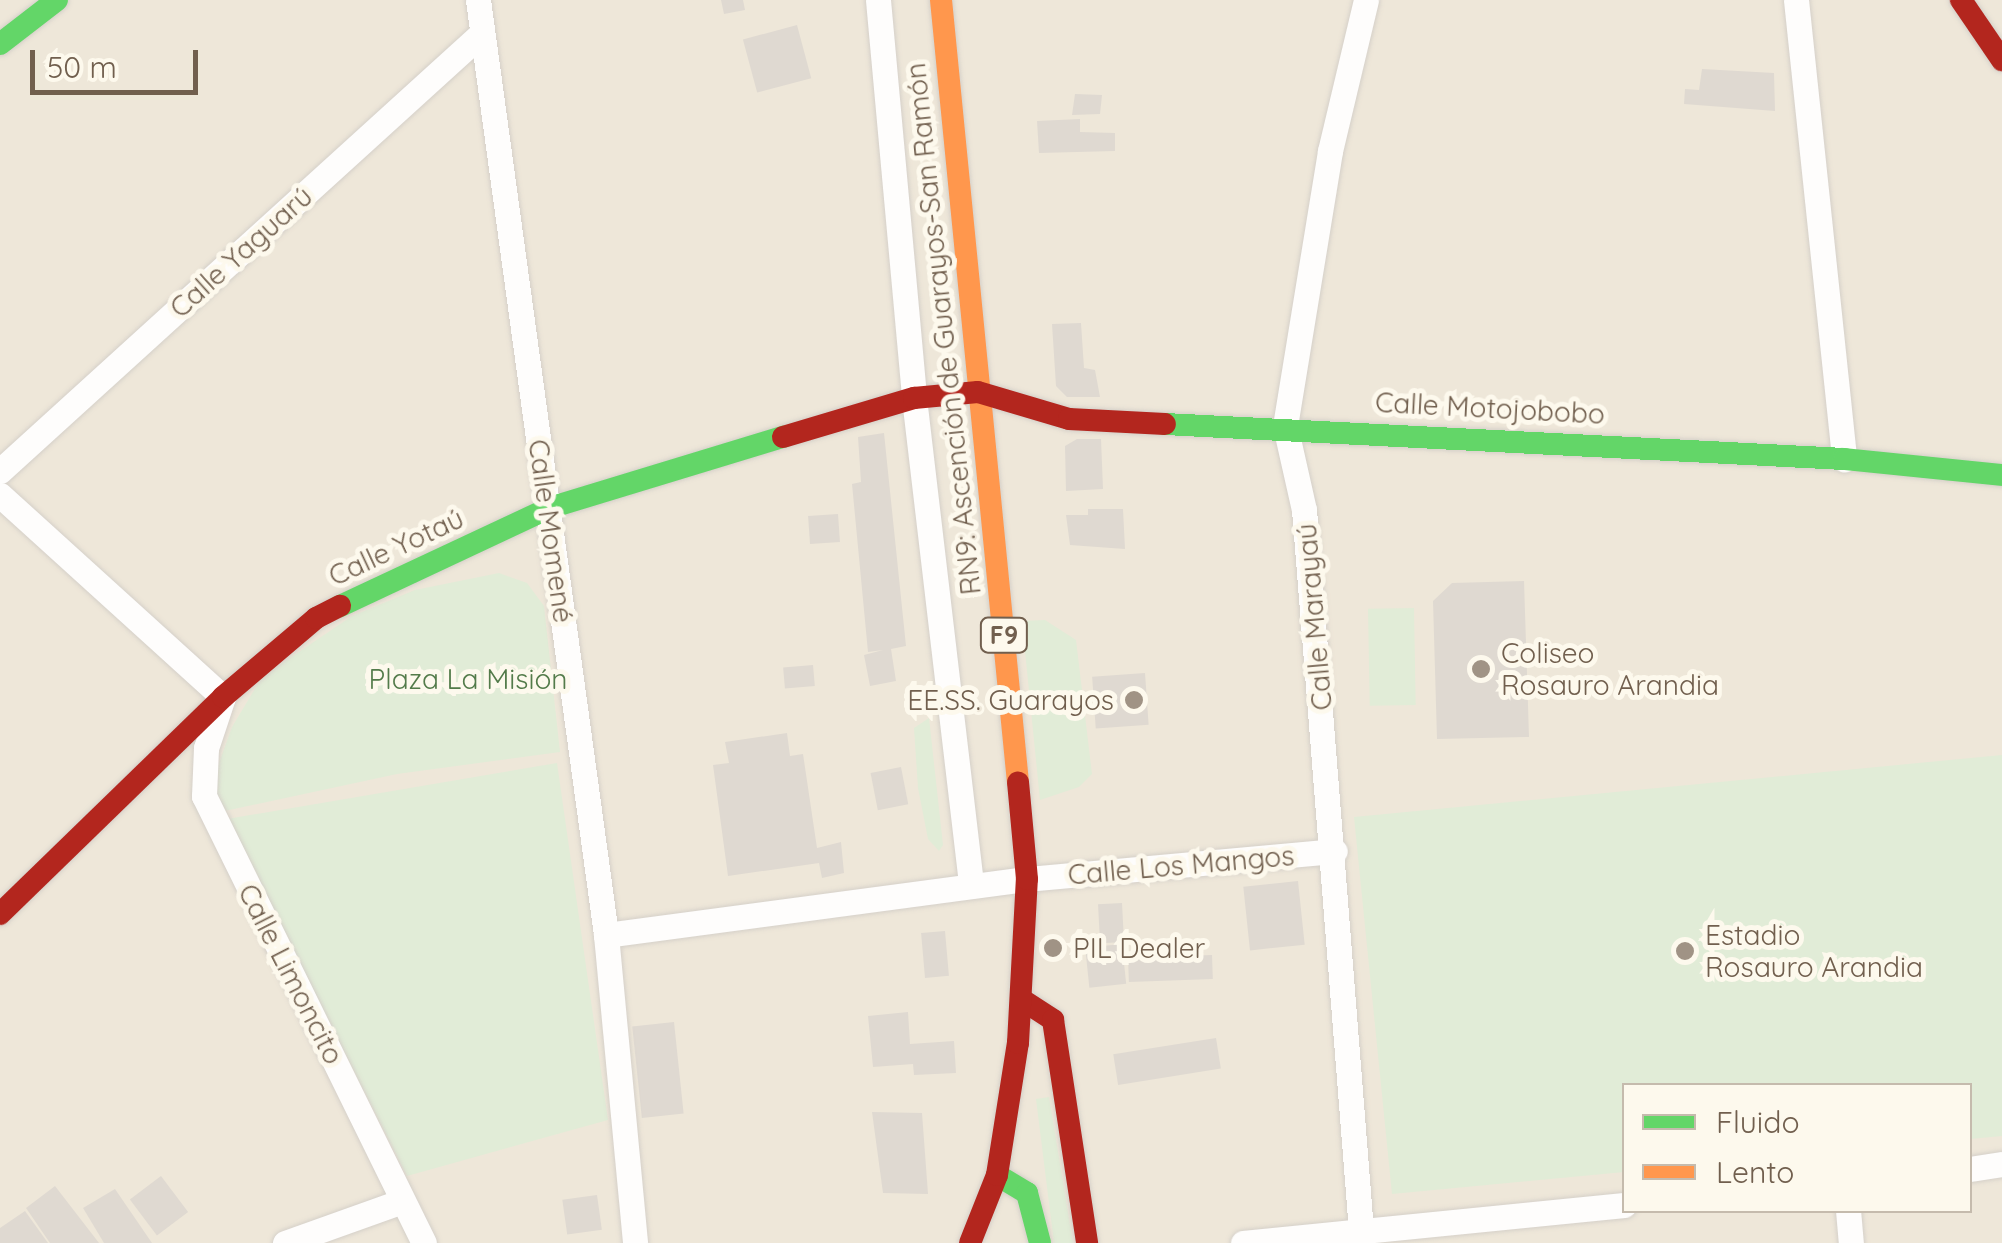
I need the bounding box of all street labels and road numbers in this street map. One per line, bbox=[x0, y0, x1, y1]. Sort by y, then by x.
street label: RN9: Ascención de Guarayos-San Ramón bbox=[898, 61, 988, 597]
street label: Calle Yaguarú bbox=[163, 179, 319, 325]
street label: Calle Motojobobo bbox=[1374, 385, 1606, 431]
street label: Calle Momené bbox=[522, 437, 580, 625]
street label: Calle Yotaú bbox=[323, 501, 469, 593]
street label: Calle Marayaú bbox=[1289, 522, 1339, 712]
road number: F9 bbox=[979, 615, 1029, 655]
street label: Calle Los Mangos bbox=[1066, 838, 1296, 892]
street label: Calle Limoncito bbox=[231, 878, 351, 1070]

